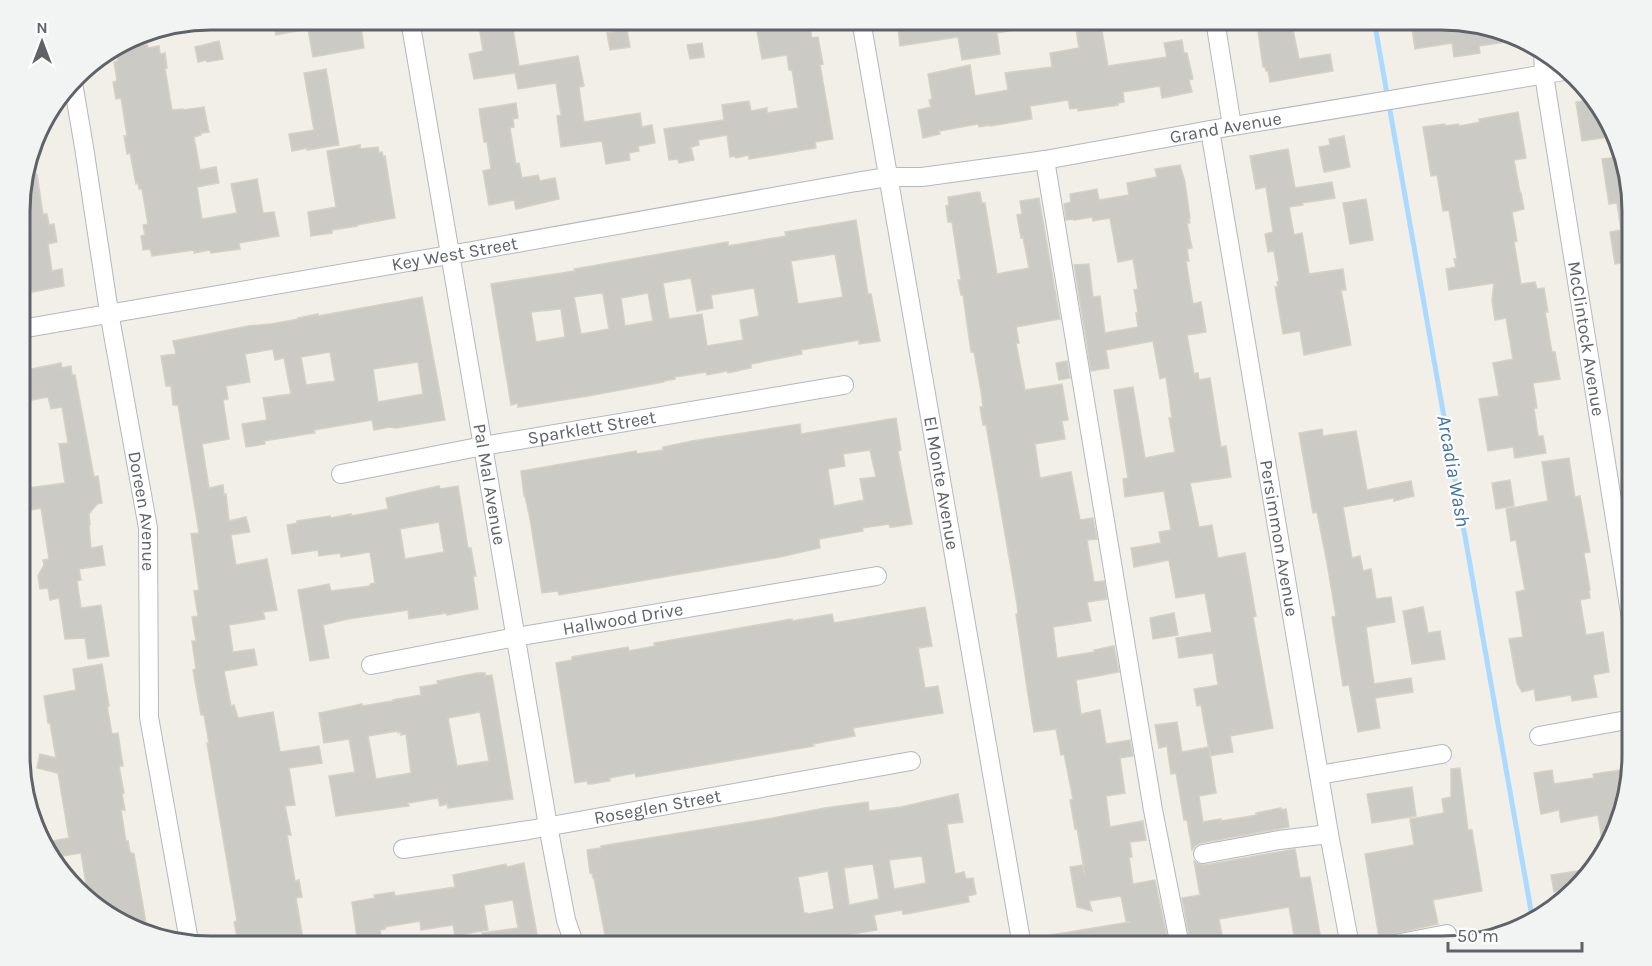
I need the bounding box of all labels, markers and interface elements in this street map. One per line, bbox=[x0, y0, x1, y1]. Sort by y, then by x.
north arrow bbox=[12, 12, 72, 72]
text: N bbox=[36, 18, 48, 37]
street label: Grand Avenue bbox=[1168, 107, 1283, 148]
street label: Key West Street bbox=[390, 232, 520, 276]
street label: McClintock Avenue bbox=[1563, 260, 1609, 418]
street label: Sparklett Street bbox=[526, 406, 658, 449]
water label: Arcadia Wash bbox=[1432, 413, 1475, 529]
street label: El Monte Avenue bbox=[919, 415, 964, 551]
street label: Pal Mal Avenue bbox=[468, 422, 511, 547]
street label: Doreen Avenue bbox=[123, 449, 159, 571]
street label: Persimmon Avenue bbox=[1255, 458, 1303, 618]
street label: Hallwood Drive bbox=[561, 598, 685, 640]
street label: Roseglen Street bbox=[592, 784, 723, 829]
scale bar bbox=[1448, 915, 1582, 953]
text: 50 m bbox=[1457, 925, 1499, 947]

